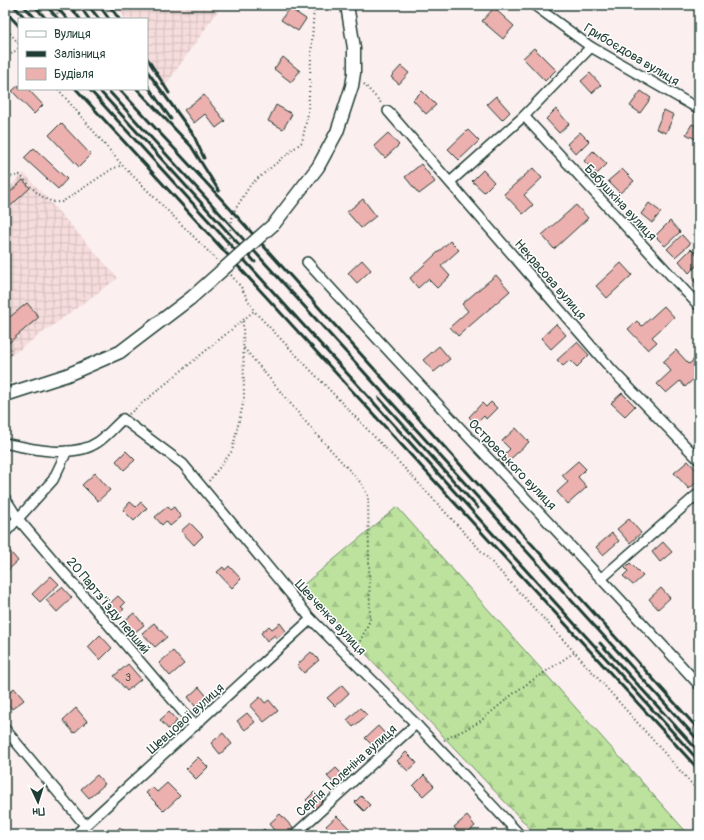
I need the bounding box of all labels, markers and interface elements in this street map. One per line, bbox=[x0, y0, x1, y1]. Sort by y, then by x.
legend bbox=[18, 18, 148, 90]
street label: Грибоєдова вулиця bbox=[581, 20, 682, 90]
text: Вулиця bbox=[54, 27, 91, 42]
text: Залізниця bbox=[54, 47, 106, 62]
text: Будівля bbox=[54, 67, 94, 82]
street label: Бабушкіна вулиця bbox=[581, 161, 660, 244]
street label: Некрасова вулиця bbox=[511, 236, 589, 323]
street label: Островського вулиця bbox=[465, 416, 560, 513]
street label: 20 Партз'їзду перший bbox=[63, 554, 153, 657]
street label: Шевченка вулиця bbox=[291, 577, 369, 659]
house number: 3 bbox=[125, 671, 131, 684]
street label: Шевцової вулиця bbox=[144, 680, 227, 757]
street label: Сергія Тюленіна вулиця bbox=[293, 721, 400, 820]
north arrow bbox=[18, 782, 58, 822]
text: Пн bbox=[32, 805, 45, 818]

